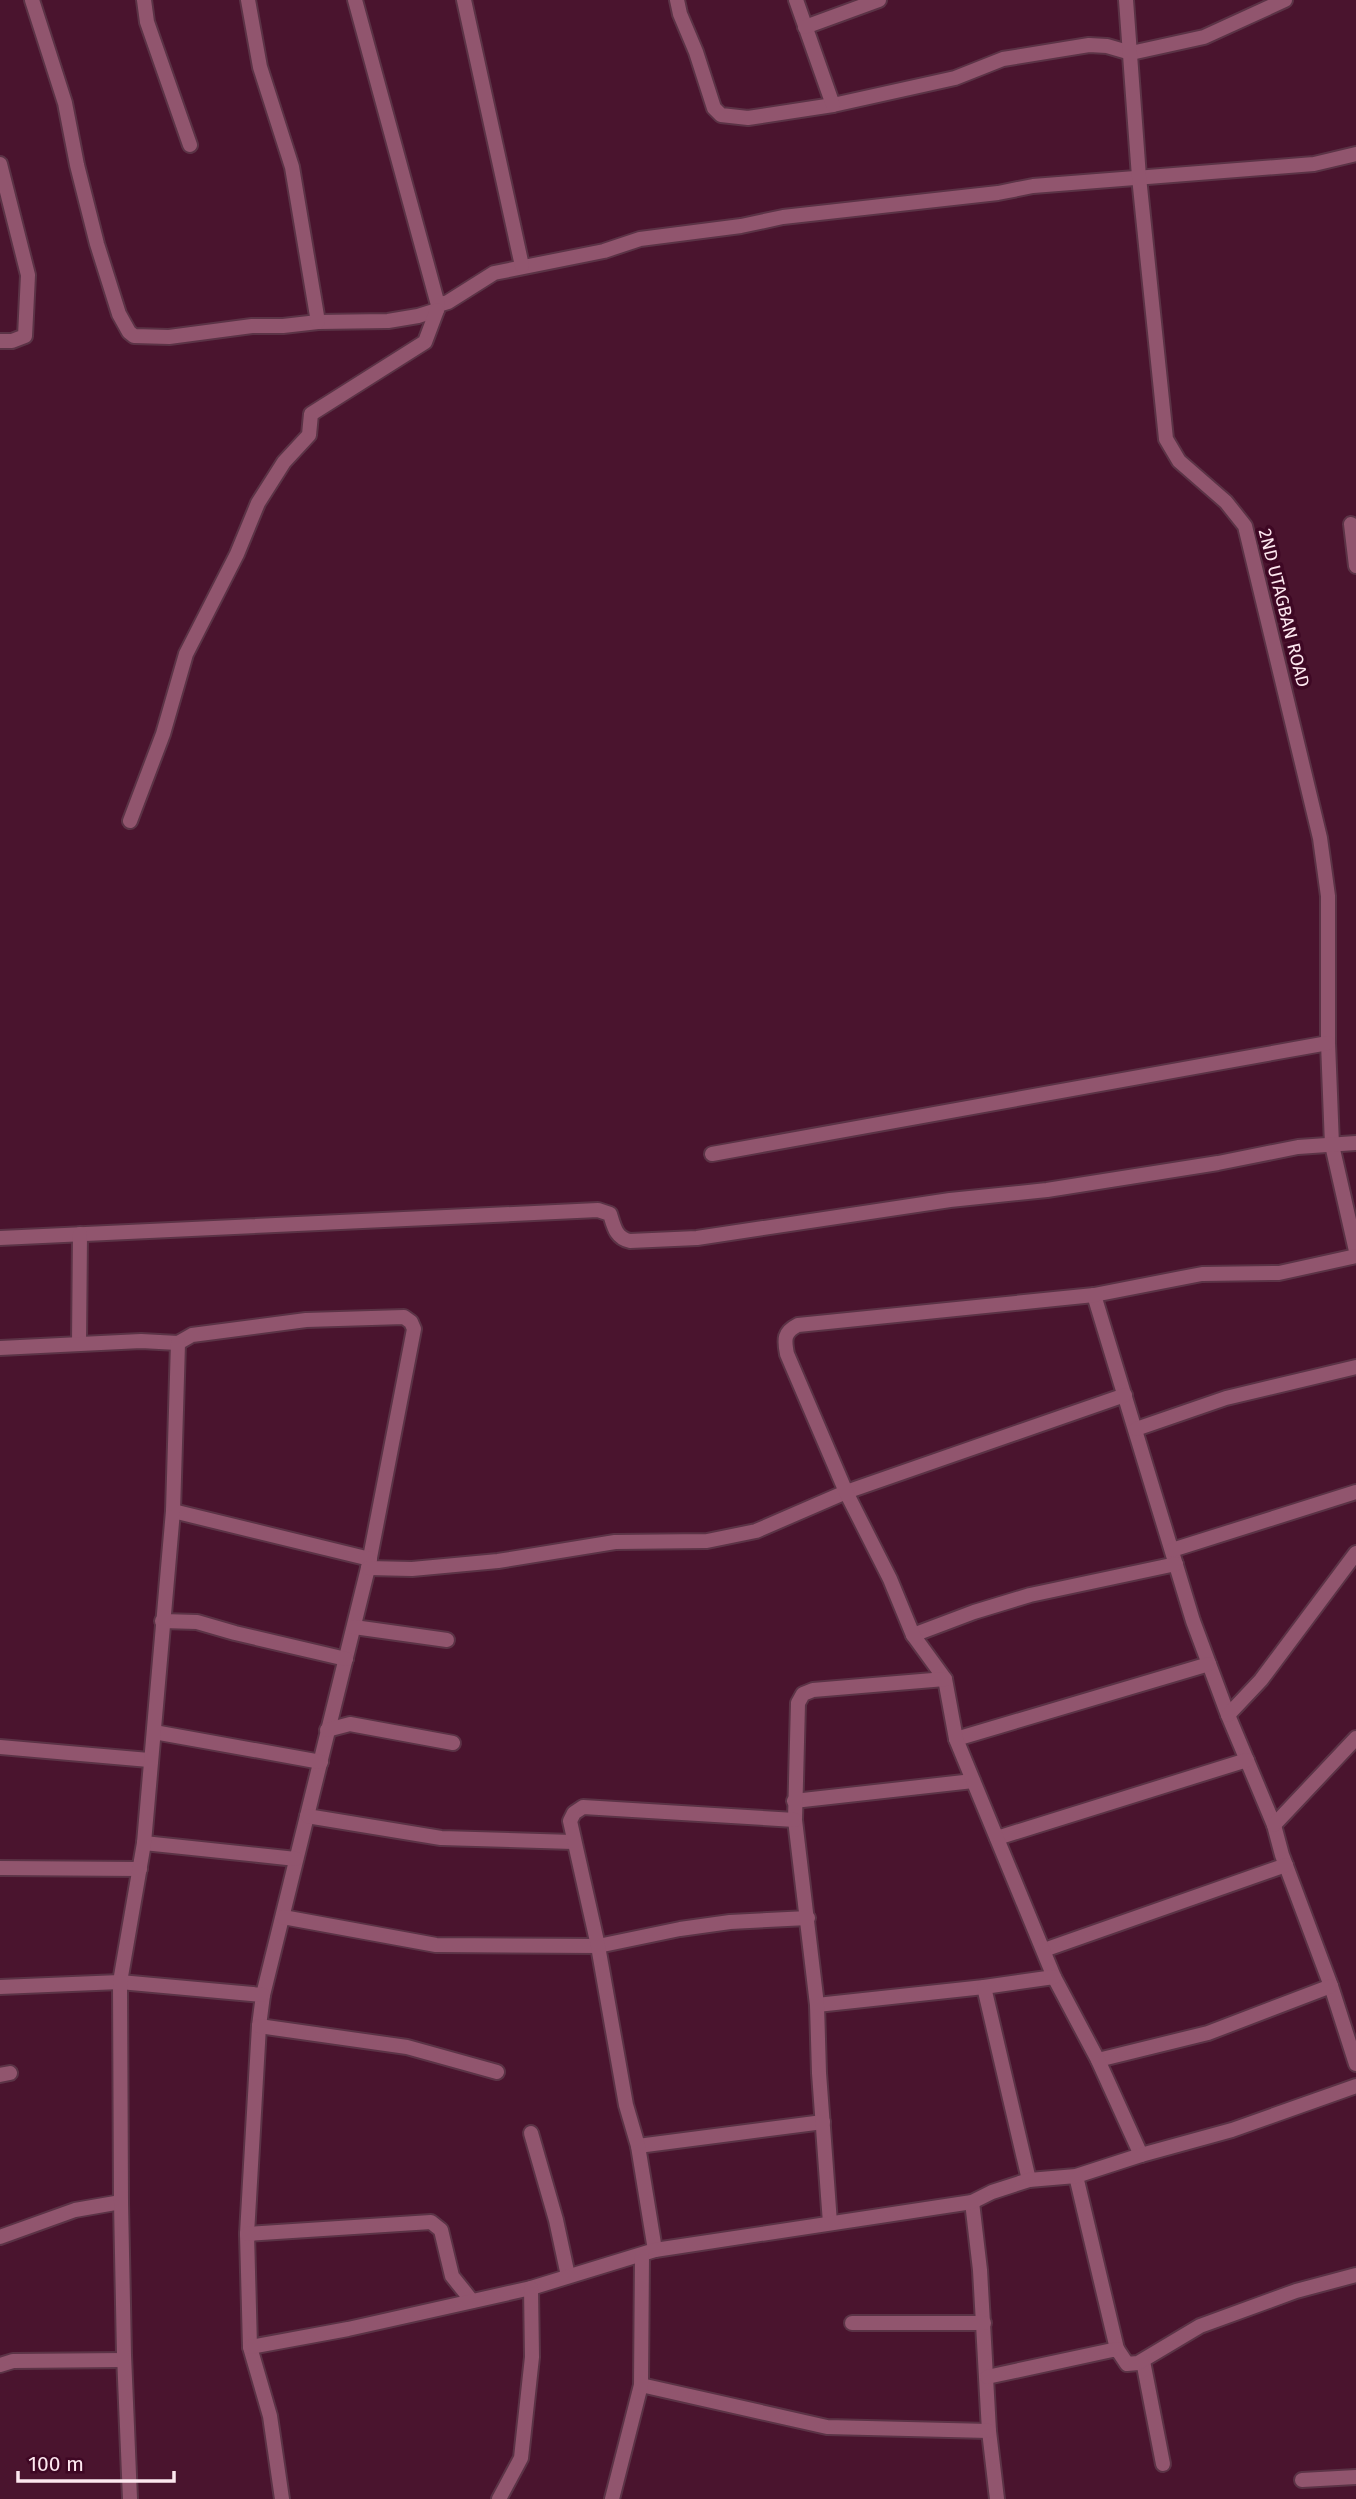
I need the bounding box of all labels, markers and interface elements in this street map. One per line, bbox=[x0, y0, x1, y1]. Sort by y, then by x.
street label: 2ND UTAGBAN ROAD bbox=[1254, 526, 1314, 690]
scale bar bbox=[18, 2440, 173, 2484]
text: 100 m bbox=[28, 2451, 84, 2477]

